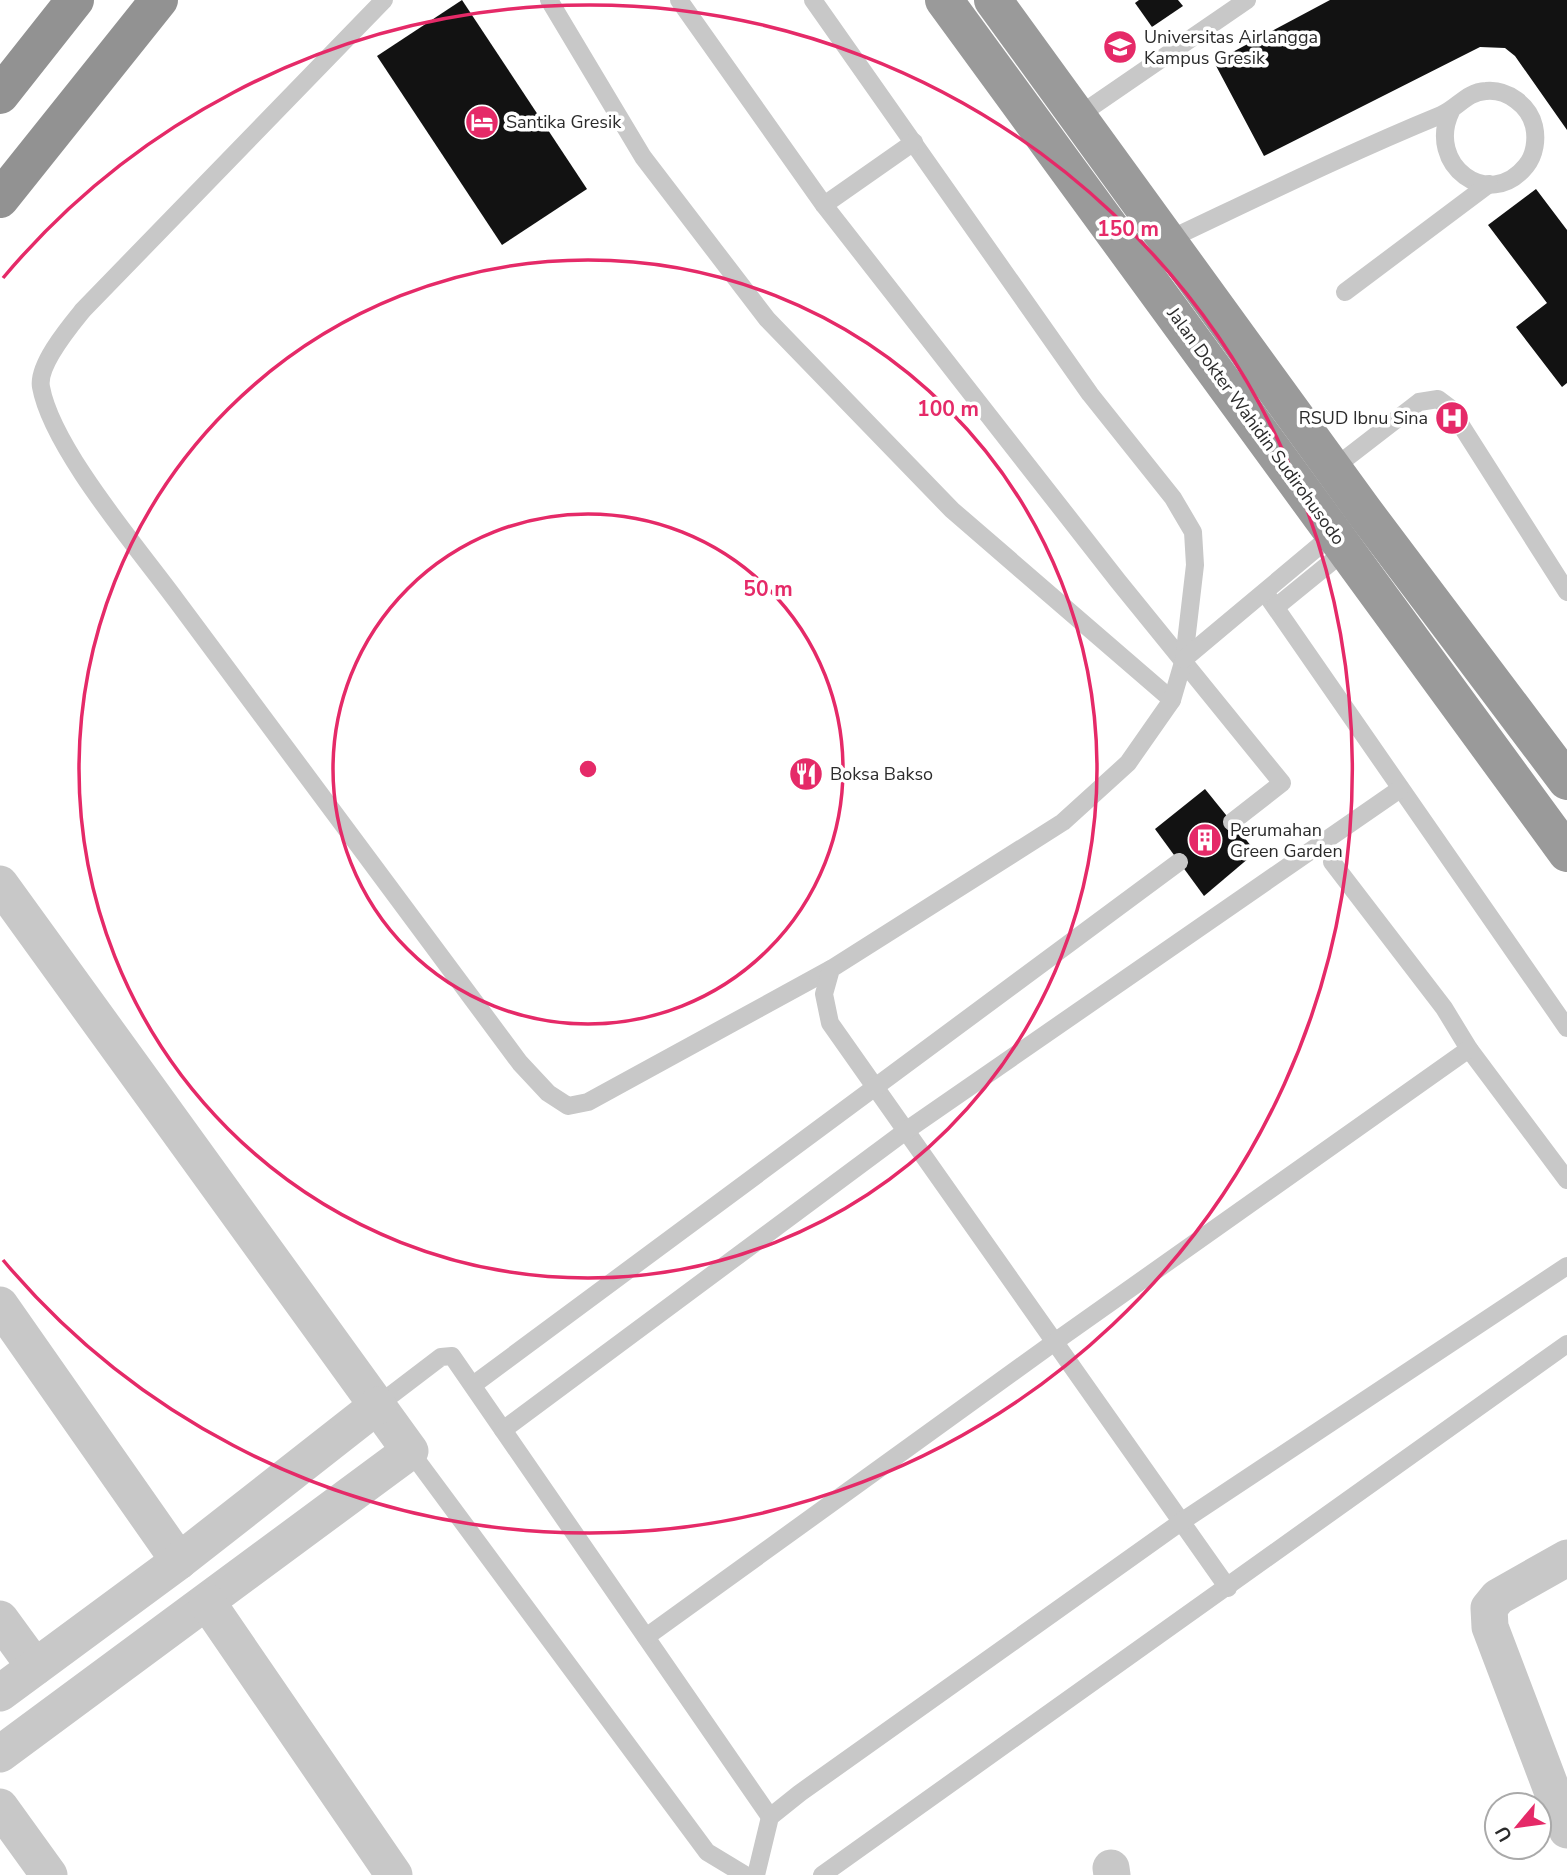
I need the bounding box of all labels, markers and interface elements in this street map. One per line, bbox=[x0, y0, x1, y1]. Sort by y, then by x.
place label: Universitas Airlangga Kampus Gresik bbox=[1144, 25, 1318, 70]
school or university icon: Universitas Airlangga Kampus Gresik bbox=[1101, 28, 1139, 66]
hotel icon: Santika Gresik bbox=[463, 103, 501, 141]
place label: Santika Gresik bbox=[506, 110, 622, 134]
text: 150 m bbox=[1097, 215, 1159, 243]
street label: Jalan Dokter Wahidin Sudirohusodo bbox=[1161, 302, 1350, 550]
text: 100 m bbox=[917, 395, 979, 423]
hospital icon: RSUD Ibnu Sina bbox=[1433, 399, 1471, 437]
place label: RSUD Ibnu Sina bbox=[1299, 406, 1428, 430]
text: 50 m bbox=[743, 575, 793, 603]
restaurant icon: Boksa Bakso bbox=[787, 755, 825, 793]
centre of rings bbox=[576, 757, 600, 781]
place label: Boksa Bakso bbox=[830, 762, 933, 786]
place label: Perumahan Green Garden bbox=[1230, 818, 1343, 863]
building icon: Perumahan Green Garden bbox=[1186, 821, 1224, 859]
north arrow bbox=[1483, 1791, 1553, 1861]
text: U bbox=[1489, 1821, 1519, 1846]

